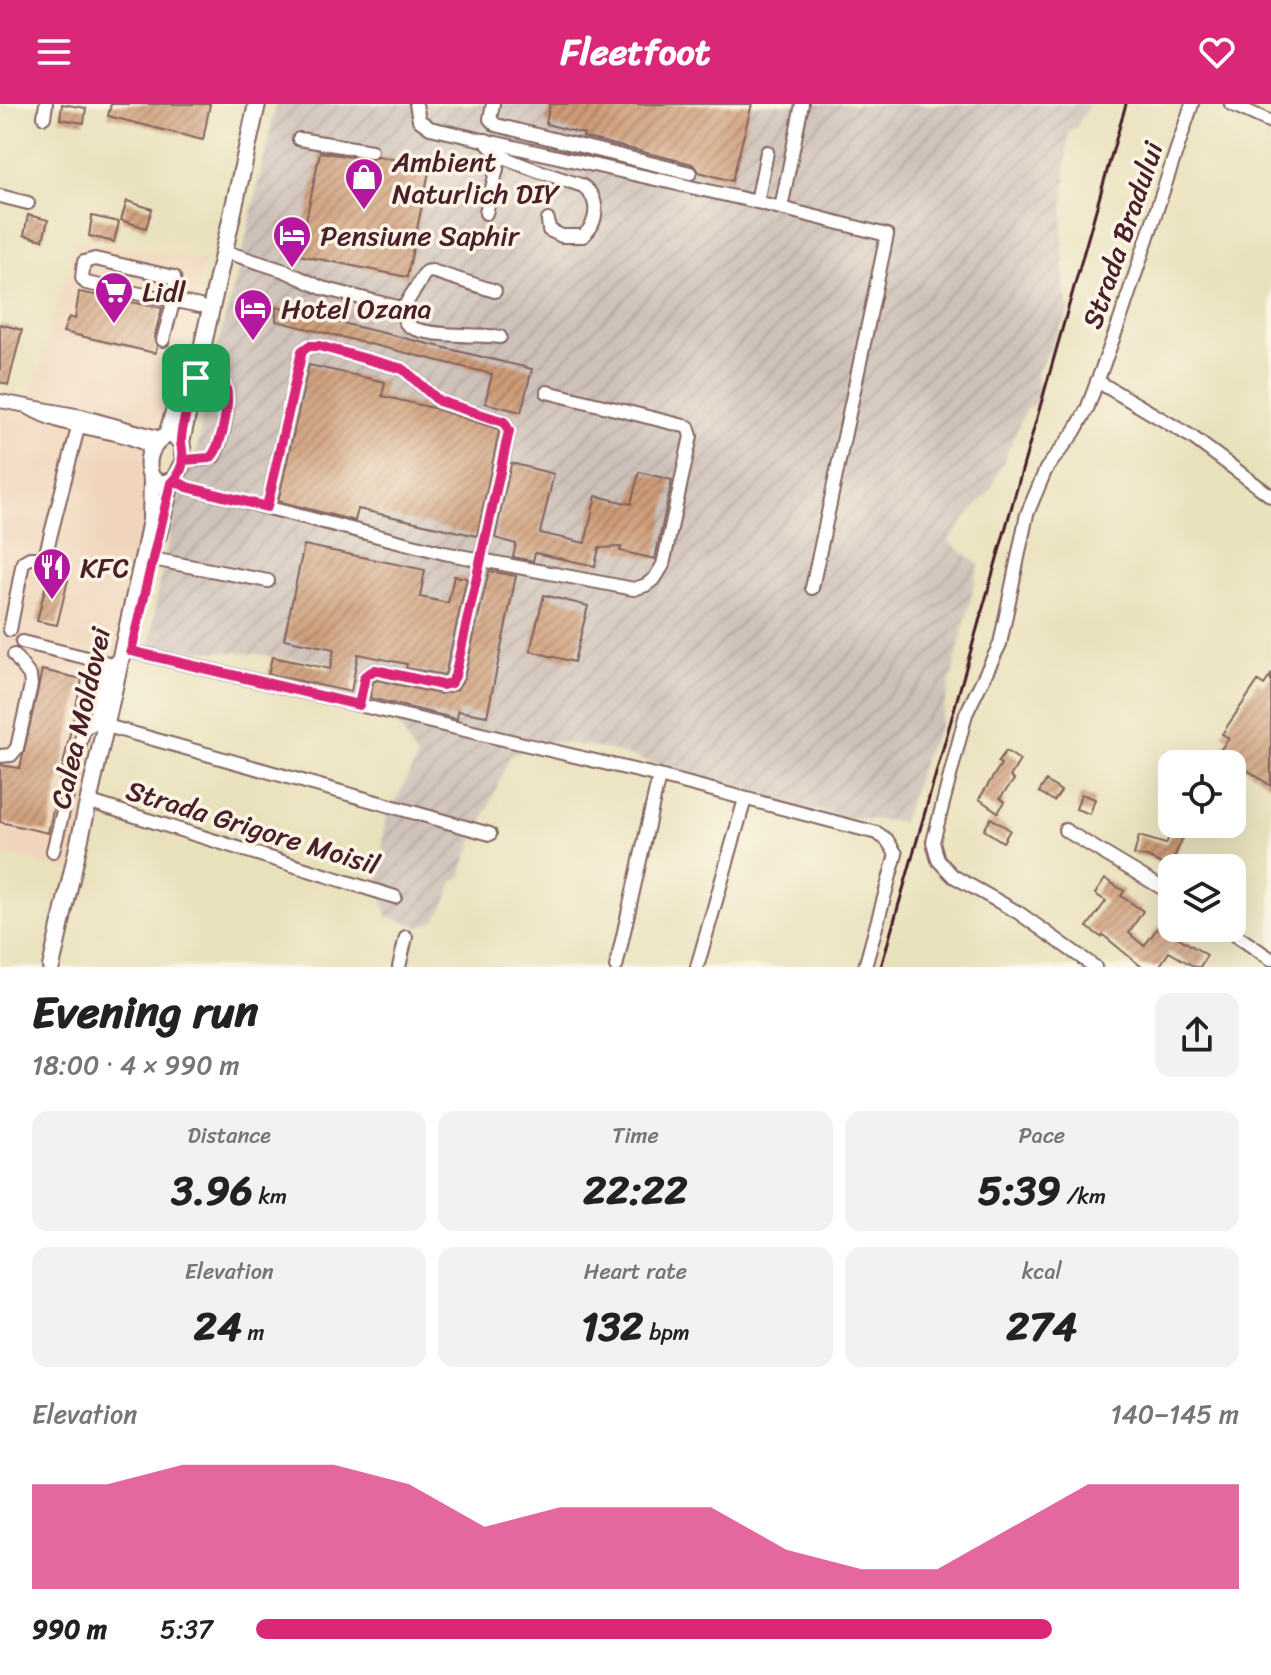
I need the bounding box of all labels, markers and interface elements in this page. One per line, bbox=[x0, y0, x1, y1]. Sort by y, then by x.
text: Fleetfoot bbox=[560, 20, 711, 84]
icon: menu bbox=[32, 30, 76, 74]
icon: heart bbox=[1195, 30, 1239, 74]
street label: Strada Bradului bbox=[1068, 134, 1178, 335]
place label: Ambient Naturlich DIY bbox=[391, 137, 561, 218]
shop icon: Ambient Naturlich DIY bbox=[343, 156, 385, 211]
place label: Pensiune Saphir bbox=[320, 211, 521, 260]
hotel icon: Pensiune Saphir bbox=[271, 214, 313, 269]
place label: Lidl bbox=[142, 267, 186, 316]
supermarket icon: Lidl bbox=[93, 270, 135, 325]
place label: Hotel Ozana bbox=[281, 284, 432, 333]
hotel icon: Hotel Ozana bbox=[232, 287, 274, 342]
pin bbox=[162, 344, 230, 412]
icon: arrive bbox=[174, 356, 218, 400]
place label: KFC bbox=[80, 543, 129, 592]
restaurant icon: KFC bbox=[31, 546, 73, 601]
street label: Calea Moldovei bbox=[36, 621, 125, 814]
map controls bbox=[1158, 750, 1246, 942]
button: locate bbox=[1158, 750, 1246, 838]
street label: Strada Grigore Moisil bbox=[120, 766, 387, 890]
button: layers bbox=[1158, 854, 1246, 942]
text: Evening run bbox=[32, 973, 258, 1051]
button: share bbox=[1155, 993, 1239, 1077]
text: 18:00 · 4 × 990 m bbox=[32, 1042, 239, 1088]
text: Distance bbox=[187, 1116, 271, 1155]
text: Time bbox=[612, 1116, 659, 1155]
text: Pace bbox=[1018, 1116, 1065, 1155]
text: 3.96 bbox=[171, 1155, 253, 1226]
text: 22:22 bbox=[583, 1155, 688, 1226]
text: 5:39 bbox=[978, 1155, 1061, 1226]
text: km bbox=[253, 1177, 287, 1216]
text: /km bbox=[1061, 1177, 1106, 1216]
text: Elevation bbox=[185, 1252, 274, 1291]
text: Heart rate bbox=[584, 1252, 687, 1291]
text: kcal bbox=[1022, 1252, 1062, 1291]
text: 24 bbox=[194, 1291, 242, 1362]
text: 132 bbox=[581, 1291, 643, 1362]
text: 274 bbox=[1006, 1291, 1077, 1362]
text: m bbox=[242, 1313, 265, 1352]
text: bpm bbox=[643, 1313, 690, 1352]
text: Elevation bbox=[32, 1391, 137, 1437]
text: 140–145 m bbox=[1110, 1391, 1239, 1437]
text: 990 m bbox=[32, 1606, 107, 1652]
text: 5:37 bbox=[160, 1606, 213, 1652]

